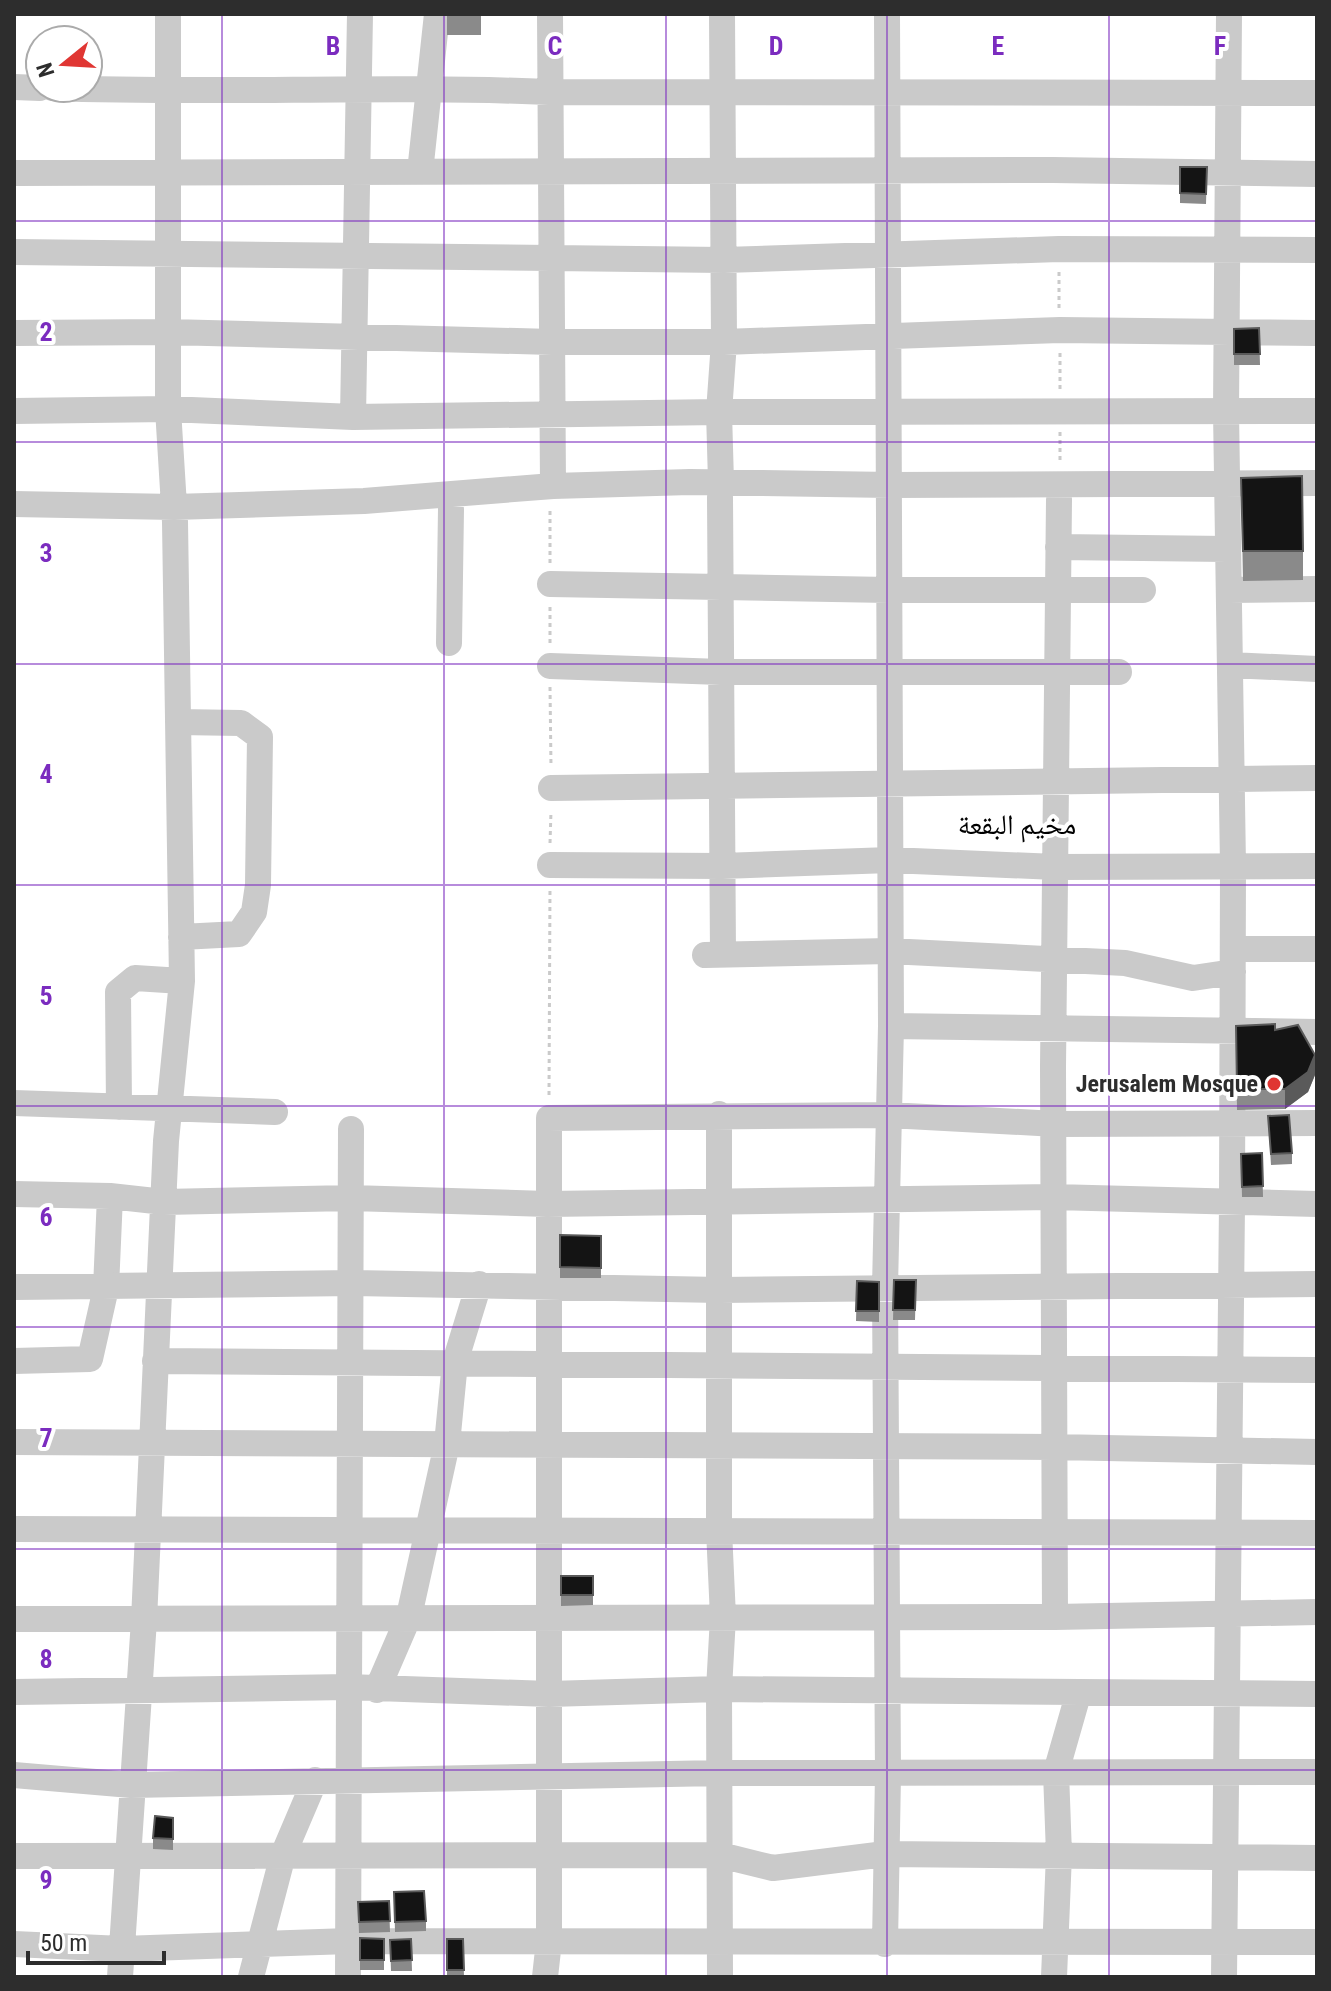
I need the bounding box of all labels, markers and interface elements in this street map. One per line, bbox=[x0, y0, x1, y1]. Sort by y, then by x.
north arrow bbox=[24, 24, 104, 104]
text: B bbox=[326, 31, 340, 61]
text: C bbox=[548, 31, 563, 61]
text: D bbox=[769, 31, 783, 61]
text: E bbox=[992, 31, 1005, 61]
text: F bbox=[1214, 31, 1226, 61]
text: N bbox=[31, 60, 59, 80]
text: 2 bbox=[39, 317, 53, 347]
text: 3 bbox=[39, 538, 53, 568]
text: 4 bbox=[39, 759, 53, 789]
district label: مخيم البقعة bbox=[958, 808, 1076, 843]
text: 5 bbox=[39, 981, 53, 1011]
place label: Jerusalem Mosque bbox=[1076, 1070, 1258, 1098]
marker: Jerusalem Mosque bbox=[1265, 1075, 1283, 1093]
text: 6 bbox=[39, 1202, 53, 1232]
text: 7 bbox=[39, 1423, 53, 1453]
text: 8 bbox=[39, 1644, 53, 1674]
text: 9 bbox=[39, 1865, 53, 1895]
scale bar bbox=[28, 1915, 164, 1965]
text: 50 m bbox=[40, 1929, 87, 1957]

